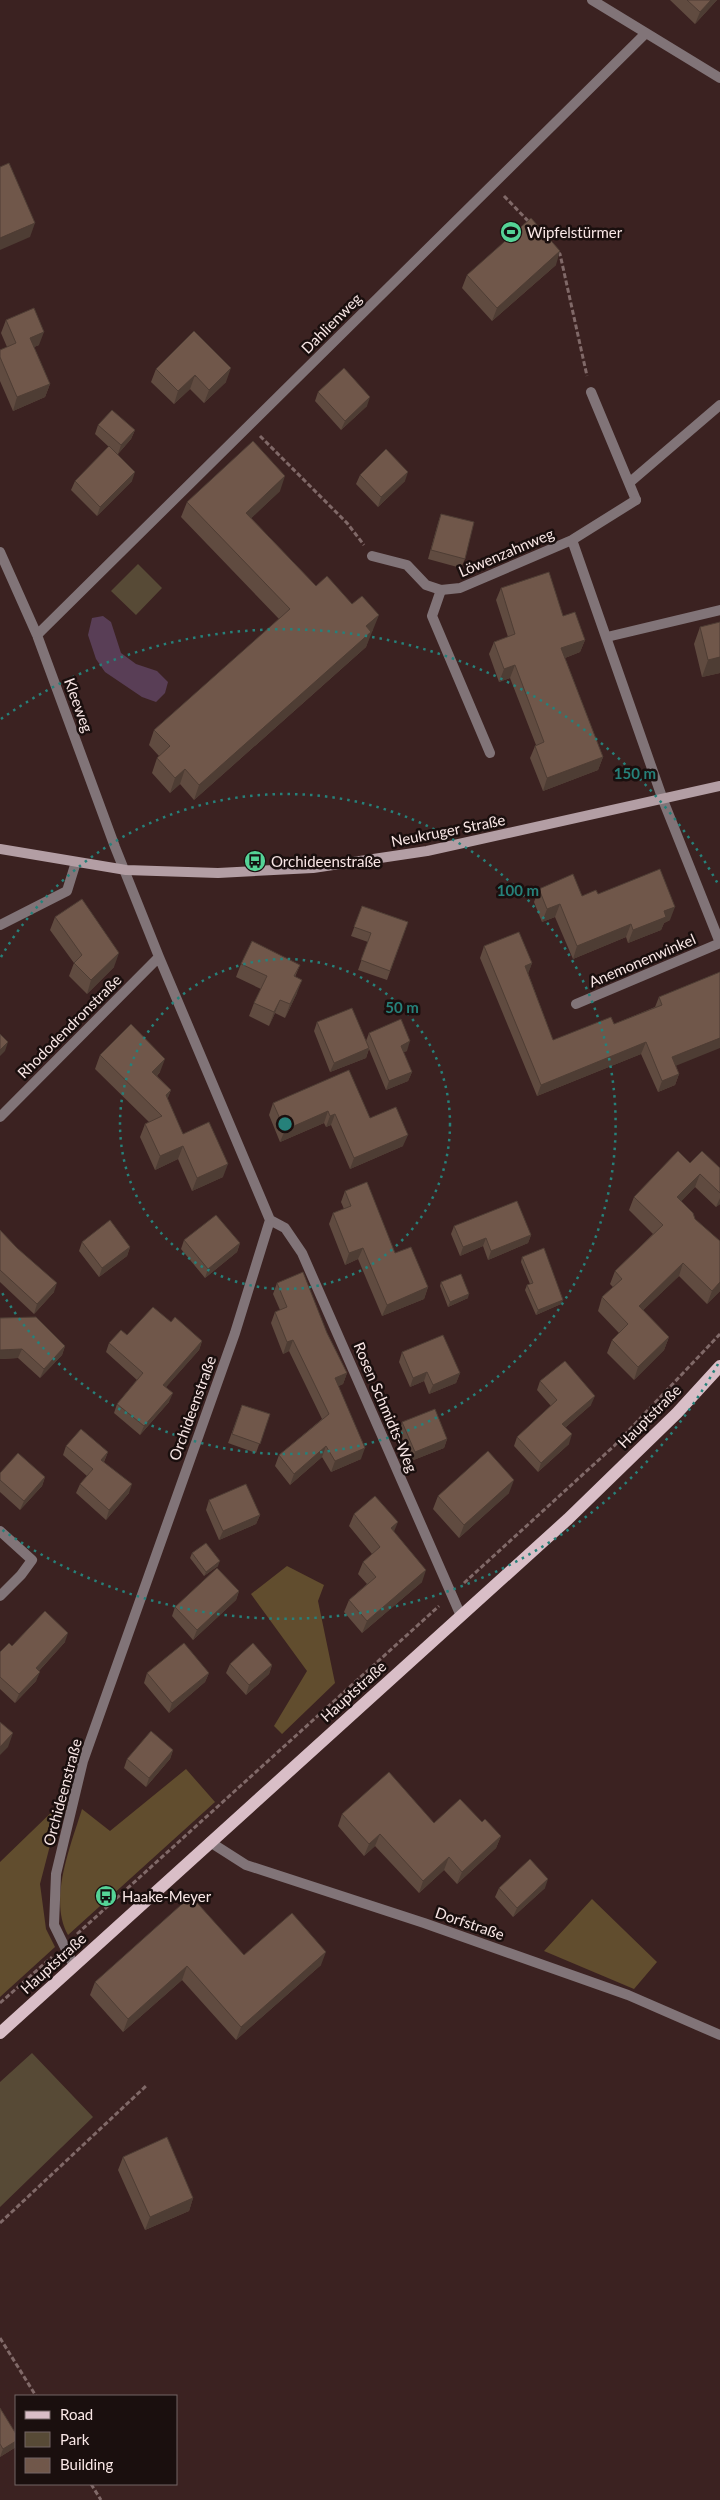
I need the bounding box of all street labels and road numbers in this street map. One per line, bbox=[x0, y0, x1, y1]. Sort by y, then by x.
street label: Dahlienweg bbox=[297, 289, 365, 357]
street label: Löwenzahnweg bbox=[456, 524, 557, 580]
street label: Kleeweg bbox=[61, 675, 97, 735]
street label: Neukruger Straße bbox=[389, 810, 507, 850]
street label: Anemonenwinkel bbox=[586, 929, 698, 991]
street label: Rhododendronstraße bbox=[13, 970, 125, 1082]
street label: Rosen Schmidts-Weg bbox=[350, 1339, 422, 1475]
street label: Orchideenstraße bbox=[165, 1353, 219, 1463]
street label: Hauptstraße bbox=[614, 1381, 684, 1451]
street label: Hauptstraße bbox=[316, 1657, 390, 1725]
street label: Orchideenstraße bbox=[39, 1736, 85, 1847]
street label: Dorfstraße bbox=[433, 1903, 507, 1943]
street label: Hauptstraße bbox=[16, 1929, 90, 1997]

